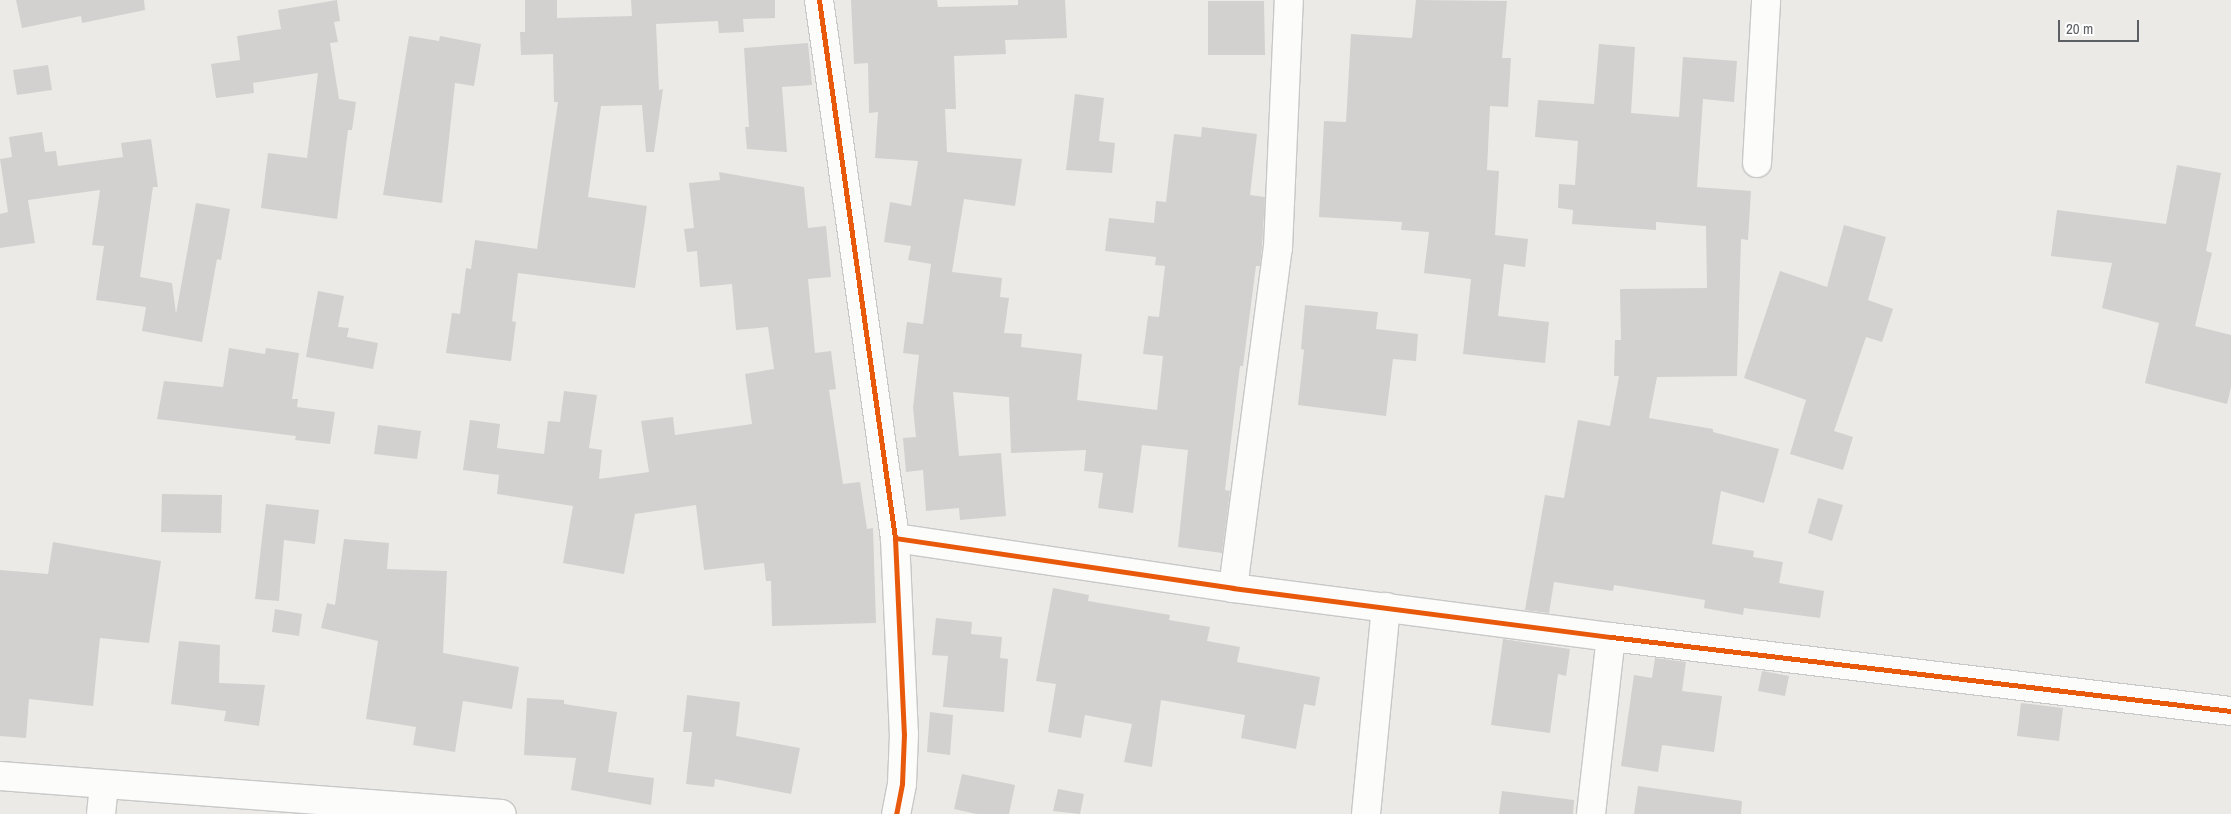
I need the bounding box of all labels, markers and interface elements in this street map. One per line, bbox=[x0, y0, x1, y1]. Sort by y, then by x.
scale bar bbox=[2061, 10, 2142, 42]
text: 20 m bbox=[2066, 18, 2093, 39]

